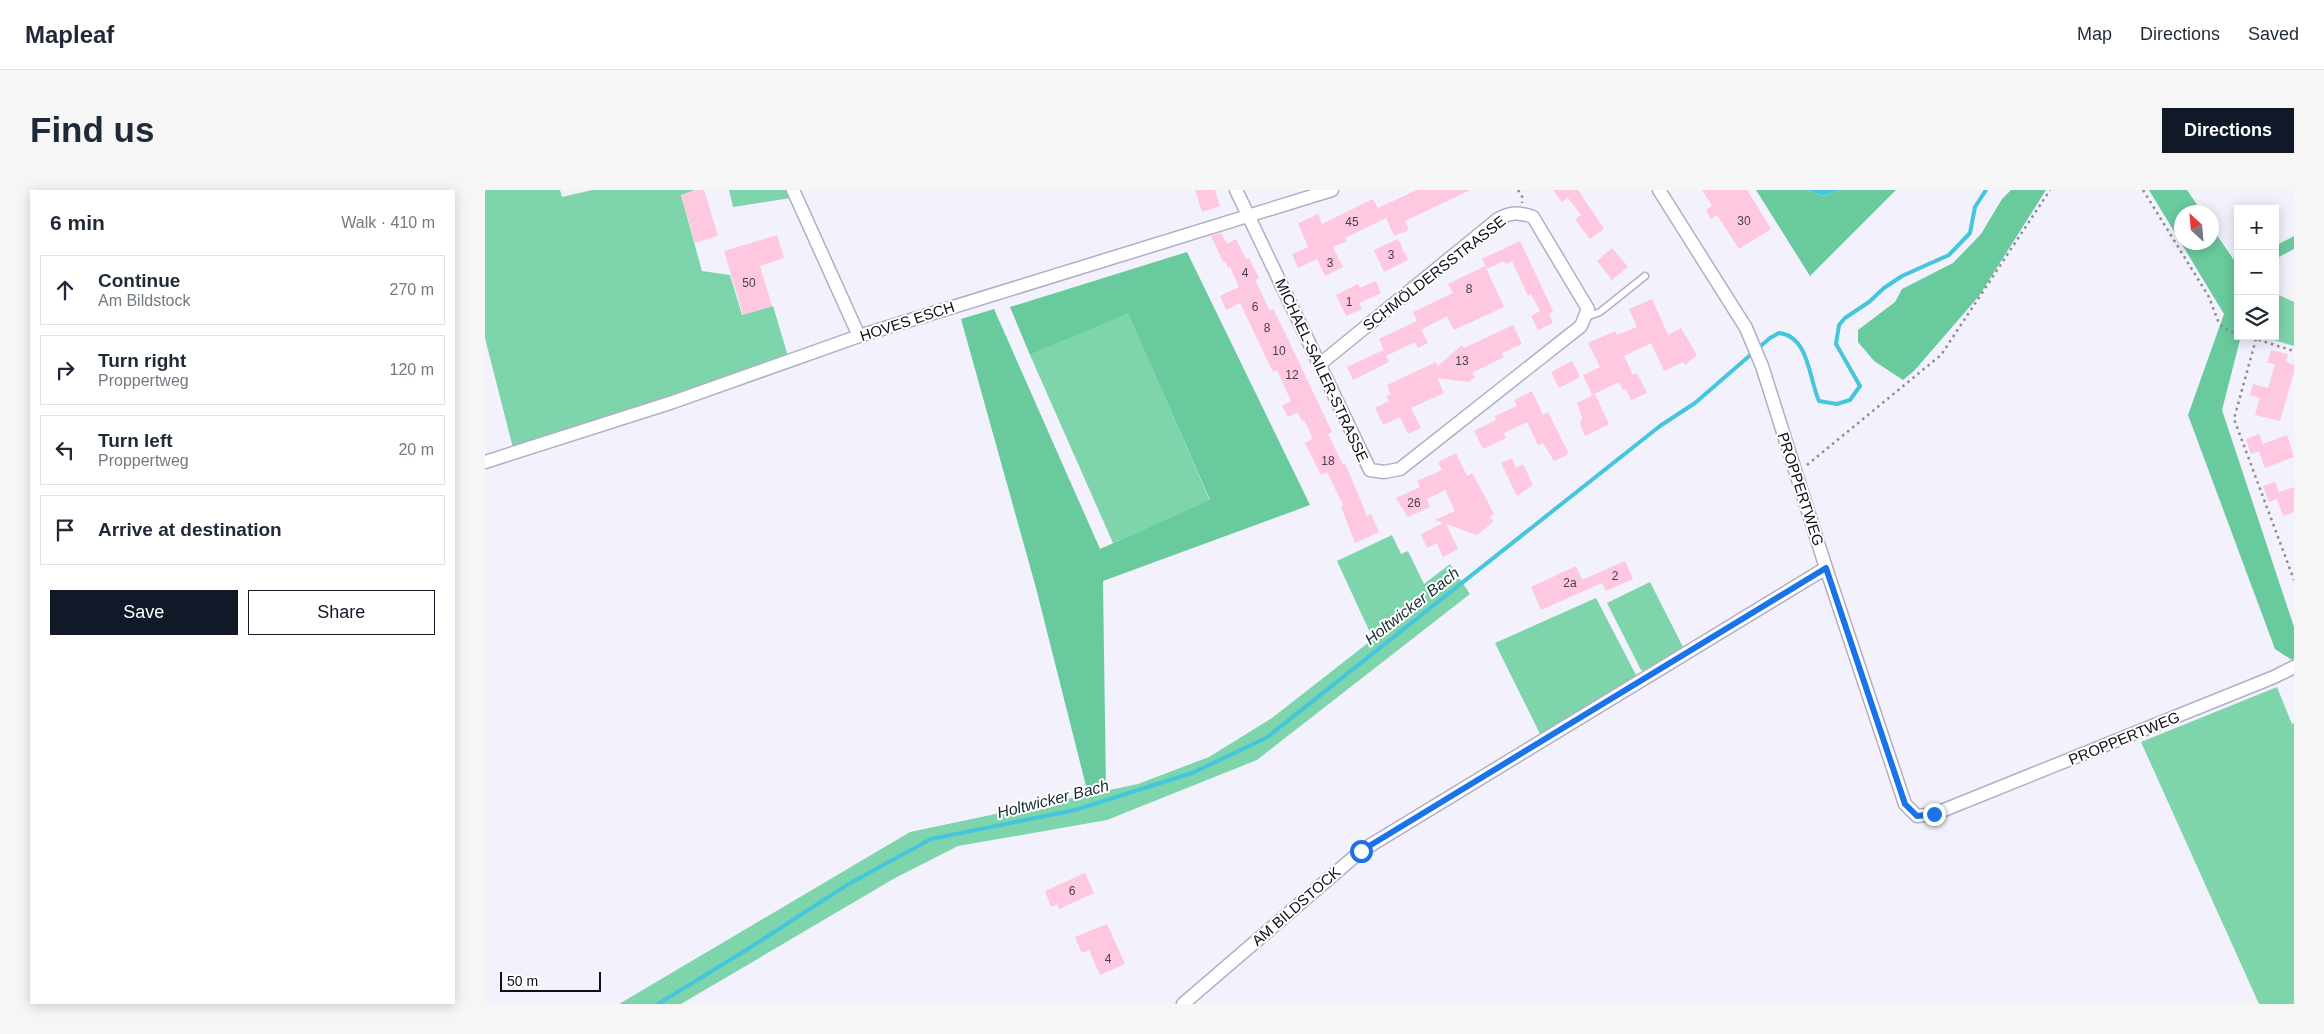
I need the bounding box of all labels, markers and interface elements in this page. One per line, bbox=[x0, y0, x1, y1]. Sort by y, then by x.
text: Mapleaf bbox=[25, 21, 114, 48]
text: Map bbox=[2077, 24, 2112, 44]
text: Directions bbox=[2140, 24, 2220, 44]
text: Saved bbox=[2248, 24, 2299, 44]
button: Directions bbox=[2162, 108, 2294, 153]
text: Find us bbox=[30, 110, 154, 149]
north arrow bbox=[2174, 205, 2219, 250]
map controls bbox=[2234, 205, 2279, 340]
button: + bbox=[2234, 205, 2279, 250]
text: 6 min bbox=[50, 211, 105, 234]
street label: SCHMÖLDERSSTRASSE bbox=[1359, 212, 1509, 334]
text: Walk · 410 m bbox=[341, 214, 435, 231]
house number: 30 bbox=[1737, 214, 1751, 228]
house number: 45 bbox=[1345, 215, 1359, 229]
house number: 3 bbox=[1388, 248, 1395, 262]
button: − bbox=[2234, 250, 2279, 295]
house number: 3 bbox=[1327, 256, 1334, 270]
house number: 4 bbox=[1242, 266, 1249, 280]
text: Continue bbox=[98, 270, 180, 291]
icon: ahead bbox=[51, 276, 79, 304]
house number: 50 bbox=[742, 276, 756, 290]
street label: MICHAEL-SAILER-STRASSE bbox=[1272, 276, 1372, 464]
text: 270 m bbox=[390, 281, 434, 298]
house number: 8 bbox=[1466, 282, 1473, 296]
text: Am Bildstock bbox=[98, 292, 190, 309]
house number: 1 bbox=[1346, 295, 1353, 309]
button: layers bbox=[2234, 295, 2279, 340]
street label: HOVES ESCH bbox=[858, 298, 956, 344]
house number: 6 bbox=[1252, 300, 1259, 314]
house number: 8 bbox=[1264, 321, 1271, 335]
house number: 10 bbox=[1272, 344, 1286, 358]
text: Turn right bbox=[98, 350, 186, 371]
house number: 13 bbox=[1455, 354, 1469, 368]
icon: right bbox=[51, 356, 79, 384]
text: 120 m bbox=[390, 361, 434, 378]
house number: 12 bbox=[1285, 368, 1299, 382]
text: Proppertweg bbox=[98, 372, 189, 389]
text: Turn left bbox=[98, 430, 173, 451]
street label: PROPPERTWEG bbox=[1775, 430, 1827, 548]
icon: left bbox=[51, 436, 79, 464]
text: 20 m bbox=[398, 441, 434, 458]
text: Proppertweg bbox=[98, 452, 189, 469]
house number: 18 bbox=[1321, 454, 1335, 468]
house number: 26 bbox=[1407, 496, 1421, 510]
icon: arrive bbox=[51, 516, 79, 544]
text: Arrive at destination bbox=[98, 519, 282, 540]
water label: Holtwicker Bach bbox=[1362, 564, 1463, 648]
house number: 2 bbox=[1612, 569, 1619, 583]
house number: 2a bbox=[1563, 576, 1577, 590]
button: Save bbox=[50, 590, 238, 635]
button: Share bbox=[248, 590, 435, 635]
street label: PROPPERTWEG bbox=[2066, 708, 2182, 768]
water label: Holtwicker Bach bbox=[995, 777, 1111, 821]
route end bbox=[1923, 803, 1946, 826]
route start bbox=[1350, 840, 1373, 863]
street label: AM BILDSTOCK bbox=[1248, 863, 1344, 949]
house number: 6 bbox=[1069, 884, 1076, 898]
house number: 4 bbox=[1105, 952, 1112, 966]
scale bar bbox=[500, 969, 601, 992]
text: 50 m bbox=[507, 973, 538, 989]

